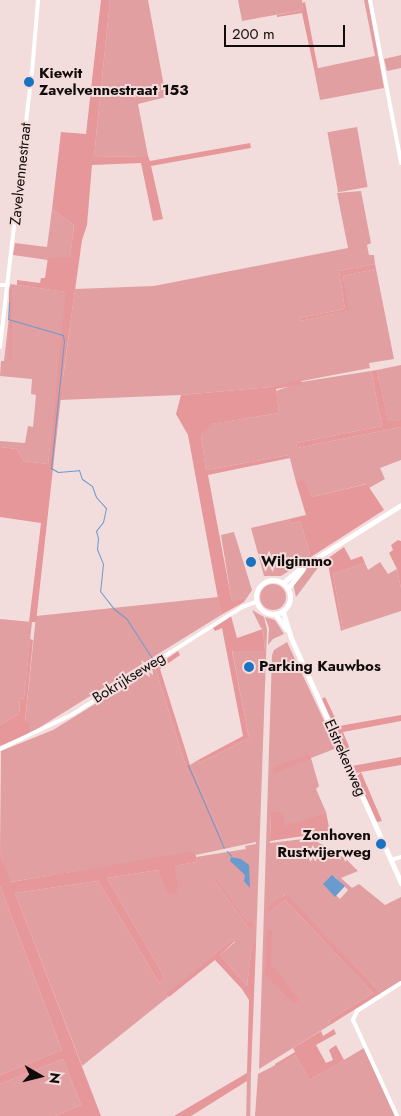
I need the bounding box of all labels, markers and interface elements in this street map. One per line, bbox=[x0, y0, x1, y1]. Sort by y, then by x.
scale bar bbox=[226, 15, 347, 47]
text: 200 m bbox=[232, 23, 275, 45]
place label: Kiewit Zavelvennestraat 153 bbox=[39, 64, 189, 99]
marker: Kiewit Zavelvennestraat 153 bbox=[23, 76, 35, 88]
street label: Zavelvennestraat bbox=[7, 122, 35, 226]
place label: Wilgimmo bbox=[261, 553, 332, 571]
marker: Wilgimmo bbox=[245, 556, 257, 568]
street label: Bokrijkseweg bbox=[89, 649, 169, 707]
place label: Parking Kauwbos bbox=[259, 658, 381, 676]
marker: Parking Kauwbos bbox=[243, 661, 255, 673]
street label: Elstrekenweg bbox=[320, 717, 370, 799]
place label: Zonhoven Rustwijerweg bbox=[277, 826, 371, 861]
marker: Zonhoven Rustwijerweg bbox=[375, 838, 387, 850]
north arrow bbox=[15, 1051, 65, 1101]
text: N bbox=[44, 1071, 66, 1085]

